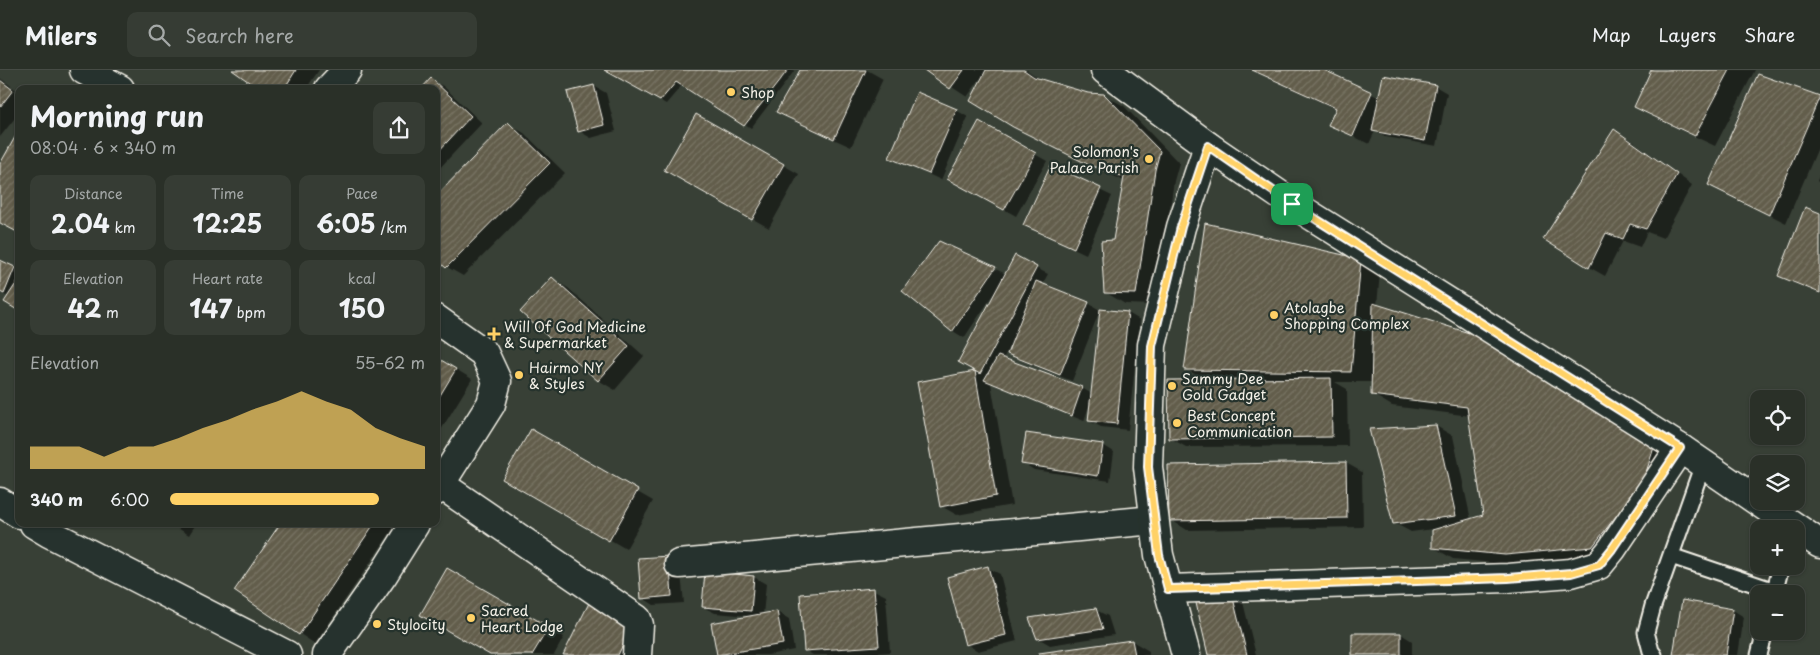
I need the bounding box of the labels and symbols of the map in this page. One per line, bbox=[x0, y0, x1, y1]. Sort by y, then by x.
place label: Shop bbox=[741, 82, 774, 103]
marker: Shop bbox=[725, 86, 737, 98]
place label: Solomon's Palace Parish bbox=[1049, 141, 1139, 178]
marker: Solomon's Palace Parish bbox=[1143, 153, 1155, 165]
pin bbox=[1271, 183, 1313, 225]
place label: Atolagbe Shopping Complex bbox=[1284, 297, 1409, 334]
marker: Atolagbe Shopping Complex bbox=[1268, 309, 1280, 321]
place label: Will Of God Medicine & Supermarket bbox=[504, 316, 646, 353]
marker: Will Of God Medicine & Supermarket bbox=[488, 328, 500, 340]
place label: Hairmo NY & Styles bbox=[529, 357, 604, 394]
place label: Sammy Dee Gold Gadget bbox=[1182, 368, 1267, 405]
marker: Hairmo NY & Styles bbox=[513, 369, 525, 381]
marker: Sammy Dee Gold Gadget bbox=[1166, 380, 1178, 392]
place label: Best Concept Communication bbox=[1187, 405, 1292, 442]
marker: Best Concept Communication bbox=[1171, 417, 1183, 429]
place label: Sacred Heart Lodge bbox=[481, 600, 563, 637]
marker: Sacred Heart Lodge bbox=[465, 612, 477, 624]
place label: Stylocity bbox=[387, 614, 445, 635]
marker: Stylocity bbox=[371, 618, 383, 630]

